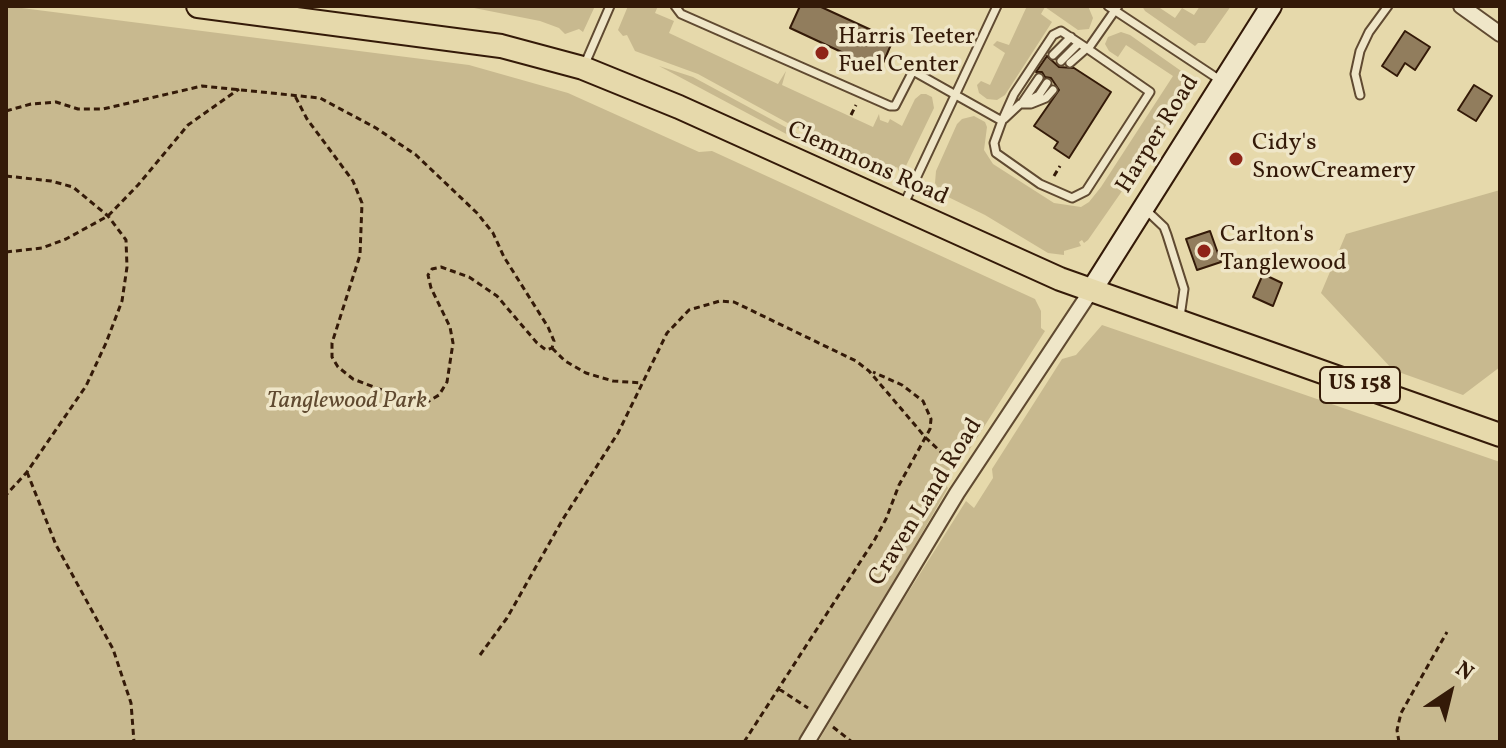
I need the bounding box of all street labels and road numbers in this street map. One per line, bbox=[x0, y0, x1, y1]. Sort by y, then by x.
street label: Harper Road bbox=[1111, 70, 1207, 200]
street label: Clemmons Road bbox=[782, 117, 952, 213]
road number: US 158 bbox=[1320, 367, 1400, 403]
street label: Craven Land Road bbox=[864, 414, 990, 592]

